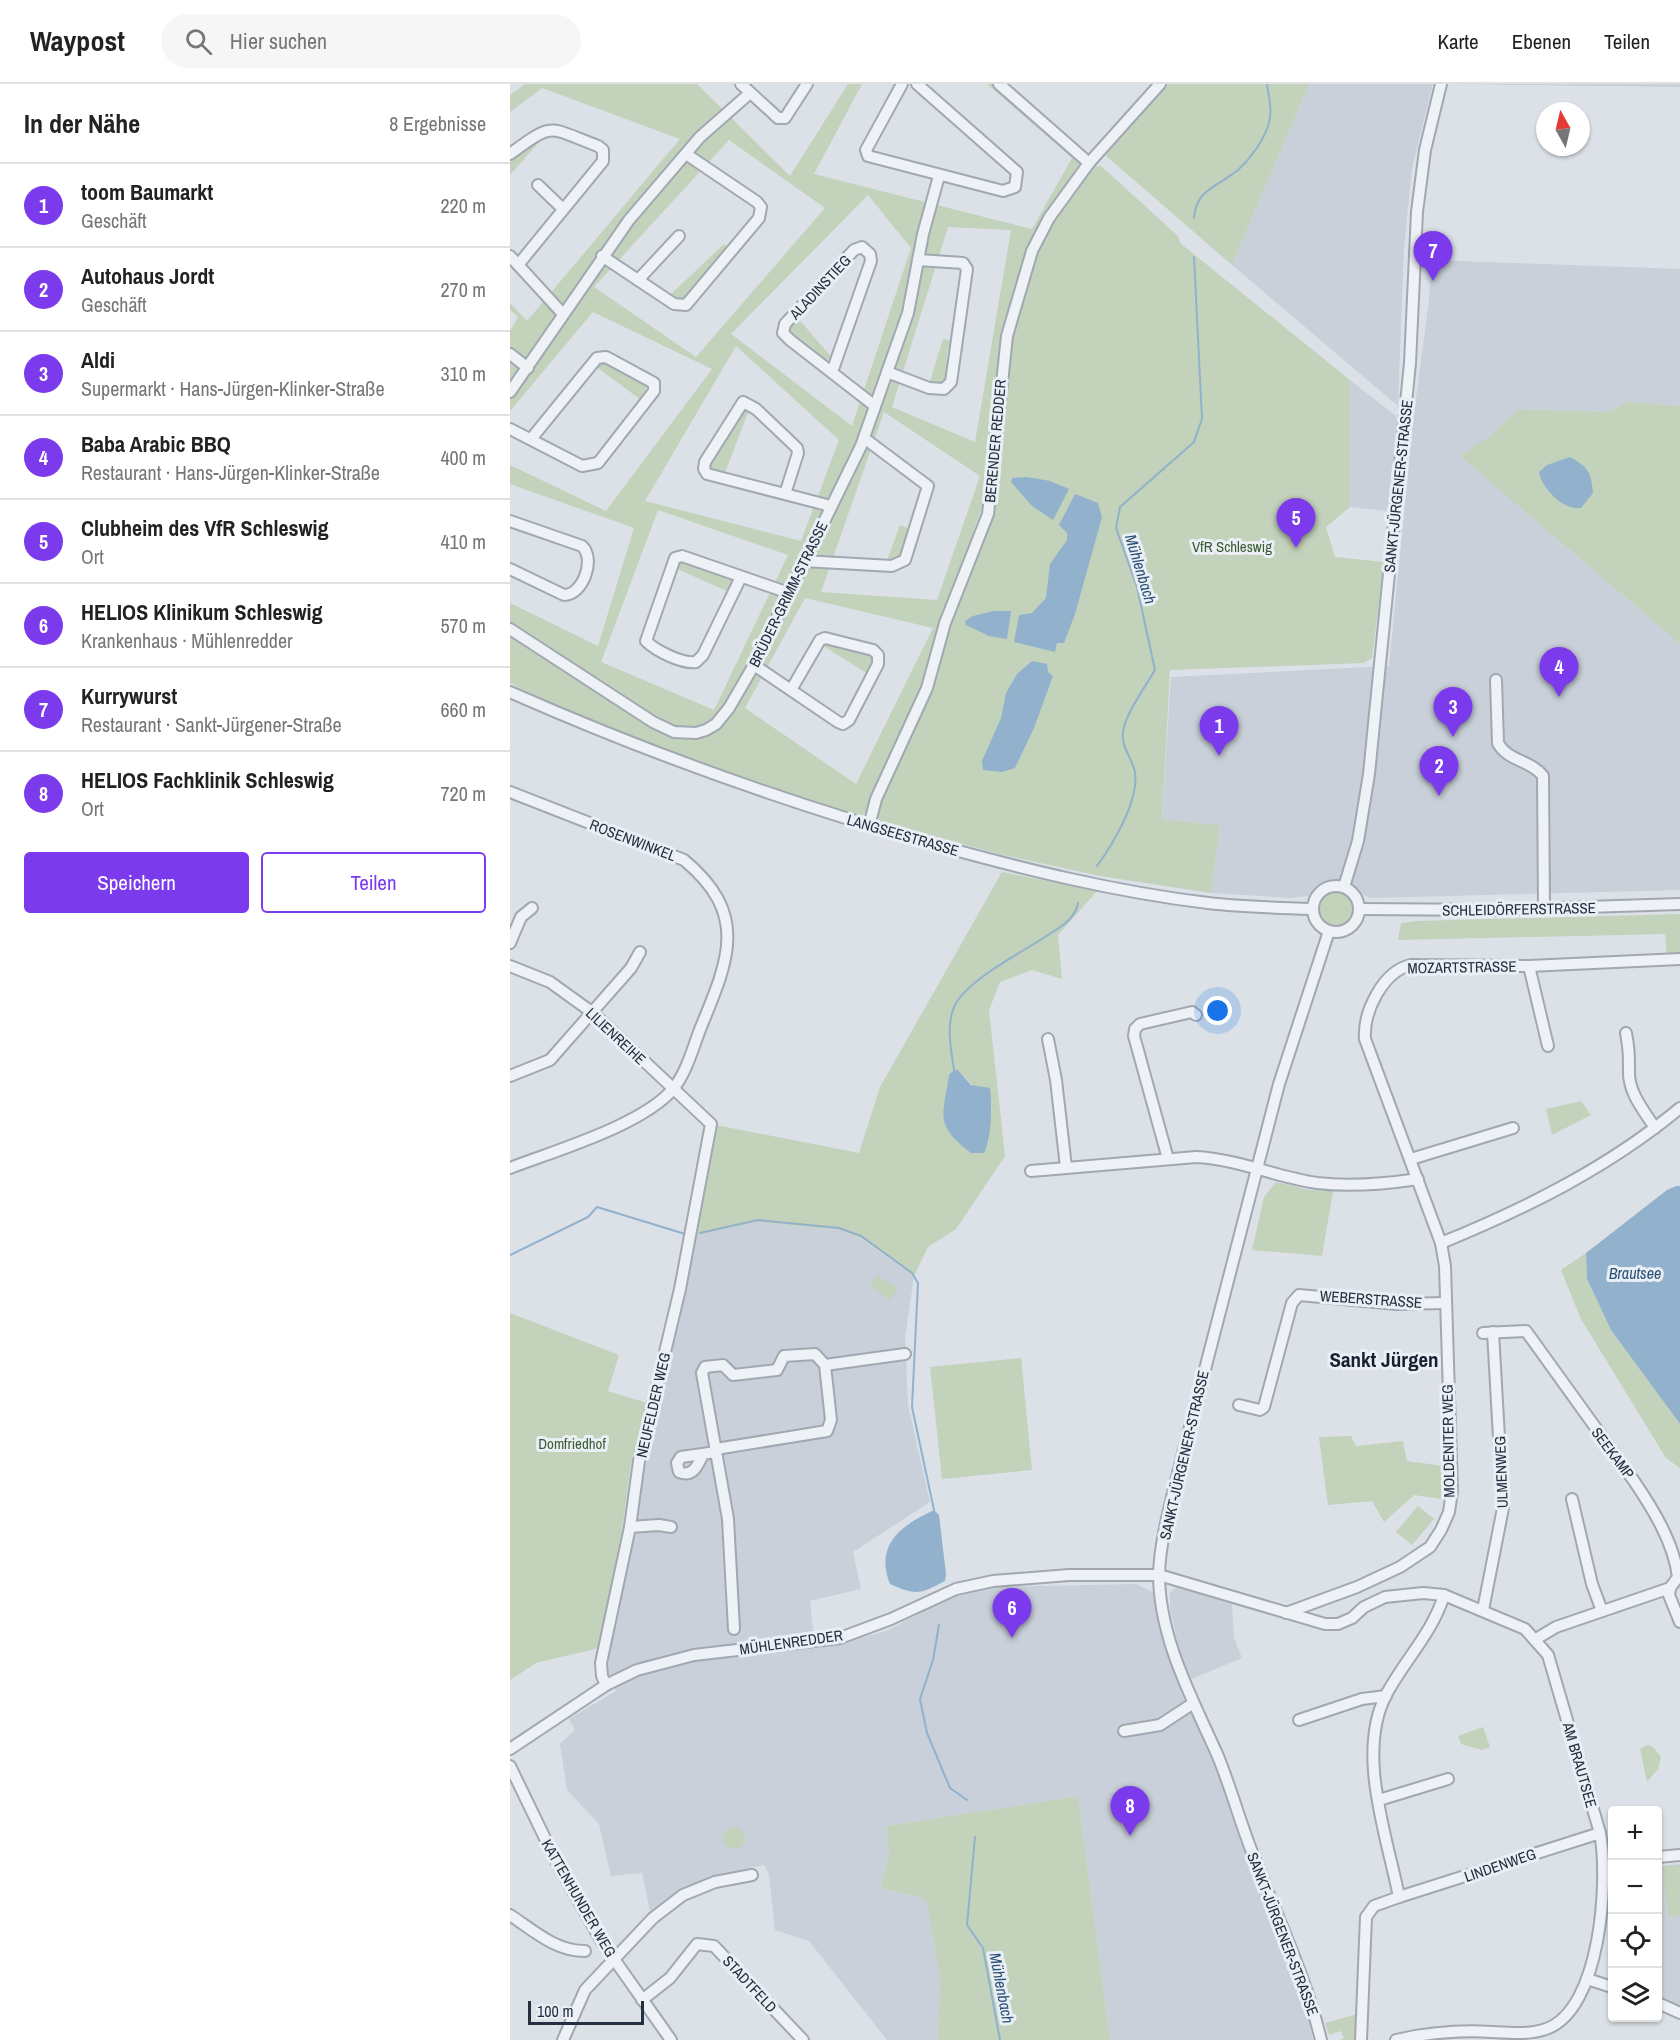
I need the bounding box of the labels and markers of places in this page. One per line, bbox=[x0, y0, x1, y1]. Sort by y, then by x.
pin: 7 bbox=[1414, 232, 1452, 281]
pin: 5 bbox=[1276, 498, 1316, 548]
pin: 4 bbox=[1540, 648, 1578, 697]
pin: 3 bbox=[1434, 688, 1472, 737]
pin: 1 bbox=[1200, 706, 1238, 756]
pin: 2 bbox=[1420, 746, 1458, 796]
pin: 6 bbox=[992, 1588, 1032, 1638]
pin: 8 bbox=[1110, 1786, 1150, 1836]

